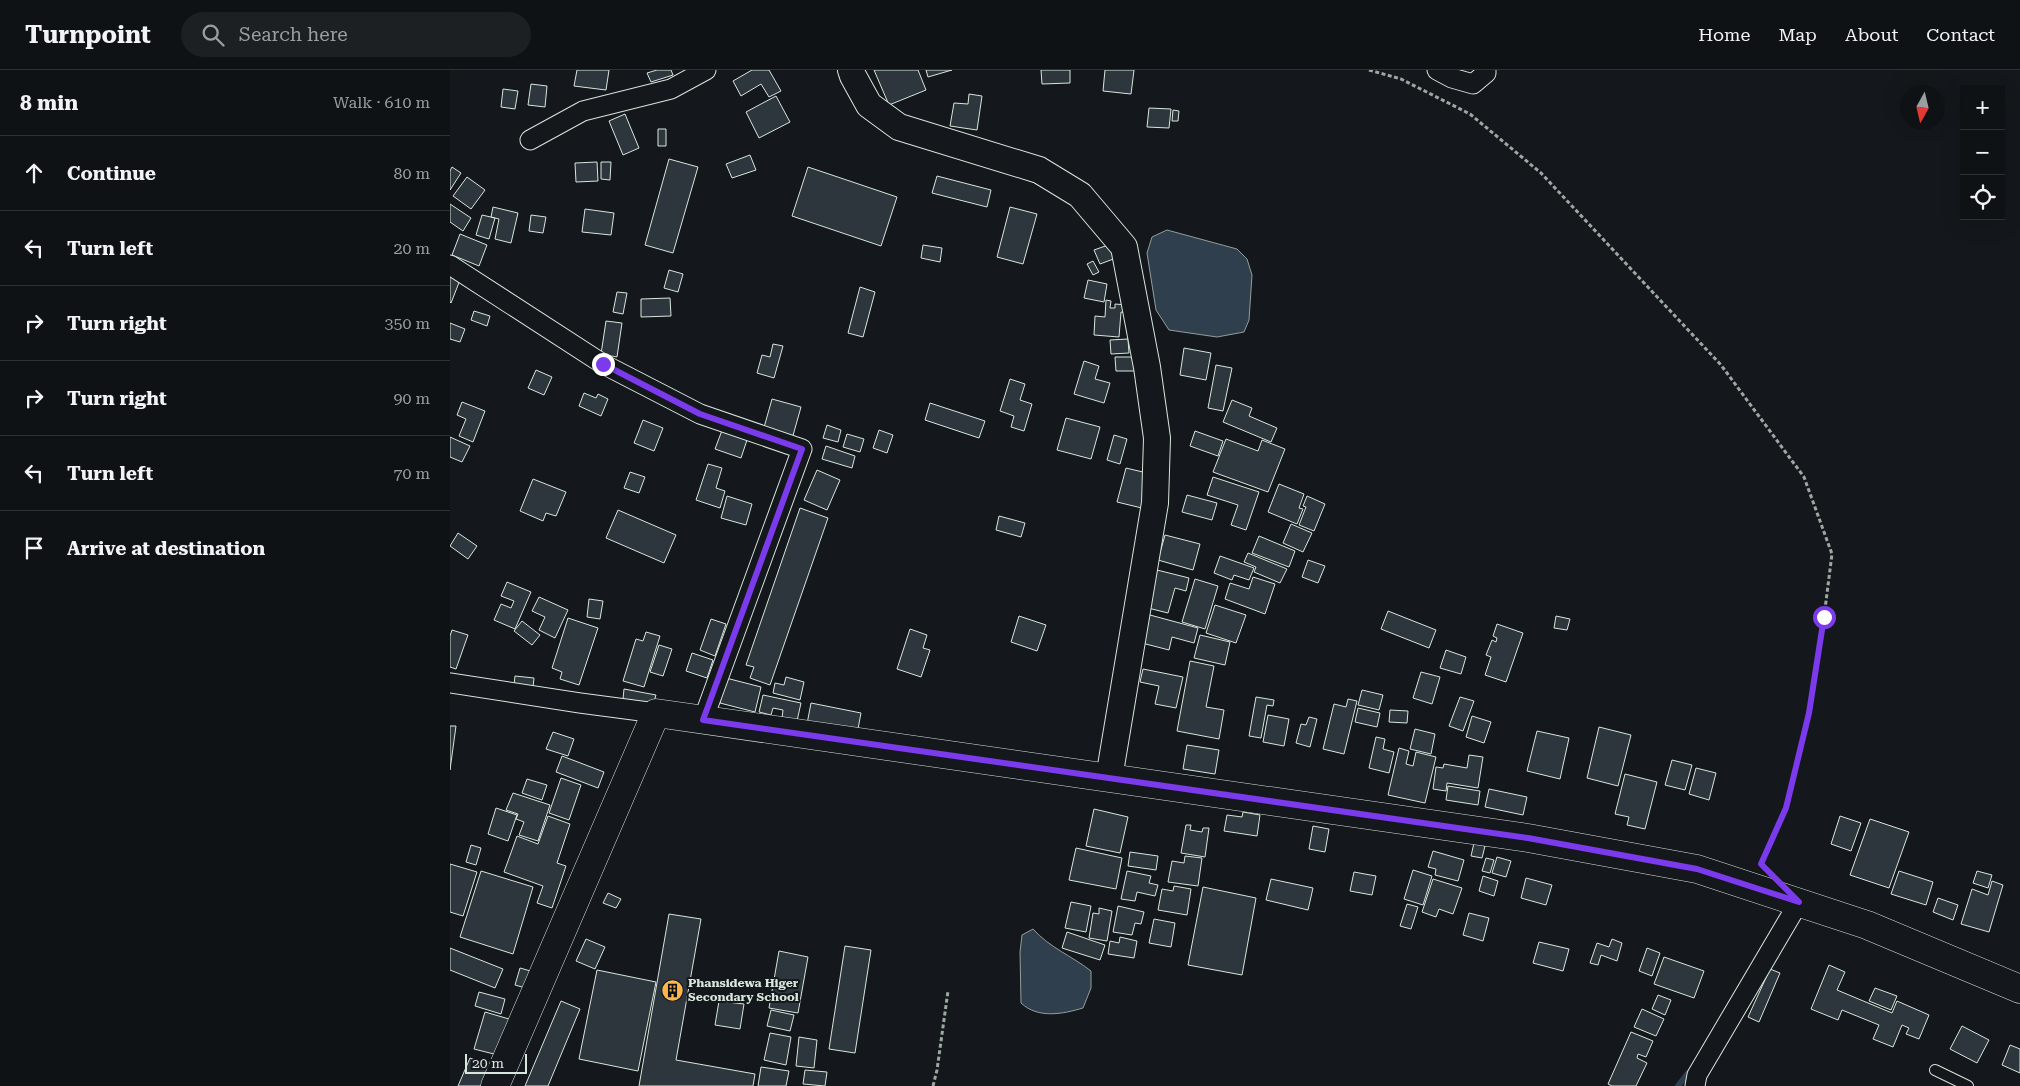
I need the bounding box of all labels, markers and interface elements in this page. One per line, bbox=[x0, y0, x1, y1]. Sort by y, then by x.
search box bbox=[181, 12, 531, 57]
text: Turnpoint bbox=[25, 21, 151, 49]
icon: search bbox=[199, 21, 227, 49]
text: Search here bbox=[239, 23, 348, 46]
text: Home bbox=[1698, 24, 1750, 45]
text: Map bbox=[1778, 24, 1817, 45]
text: About bbox=[1845, 24, 1898, 45]
text: Contact bbox=[1926, 24, 1995, 45]
north arrow bbox=[1900, 85, 1945, 130]
map controls bbox=[1960, 85, 2005, 220]
button: + bbox=[1960, 85, 2005, 130]
text: 8 min bbox=[20, 91, 78, 115]
text: Walk · 610 m bbox=[333, 93, 430, 112]
button: − bbox=[1960, 130, 2005, 175]
icon: ahead bbox=[20, 159, 48, 187]
text: Continue bbox=[67, 162, 156, 185]
text: 80 m bbox=[393, 164, 430, 183]
button: locate bbox=[1960, 175, 2005, 220]
icon: left bbox=[20, 234, 48, 262]
text: Turn left bbox=[67, 237, 153, 260]
text: 20 m bbox=[393, 239, 430, 258]
icon: right bbox=[20, 309, 48, 337]
text: Turn right bbox=[67, 312, 167, 335]
text: 350 m bbox=[384, 314, 430, 333]
route end bbox=[592, 353, 615, 376]
icon: right bbox=[20, 384, 48, 412]
text: Turn right bbox=[67, 387, 167, 410]
text: 90 m bbox=[393, 389, 430, 408]
icon: left bbox=[20, 459, 48, 487]
text: Turn left bbox=[67, 462, 153, 485]
text: 70 m bbox=[393, 464, 430, 483]
icon: arrive bbox=[20, 534, 48, 562]
text: Arrive at destination bbox=[67, 537, 265, 560]
route start bbox=[1813, 606, 1836, 629]
place label: Phansidewa Higer Secondary School bbox=[688, 976, 799, 1004]
building icon: Phansidewa Higer Secondary School bbox=[660, 978, 684, 1002]
scale bar bbox=[465, 1051, 528, 1074]
text: 20 m bbox=[472, 1055, 504, 1071]

